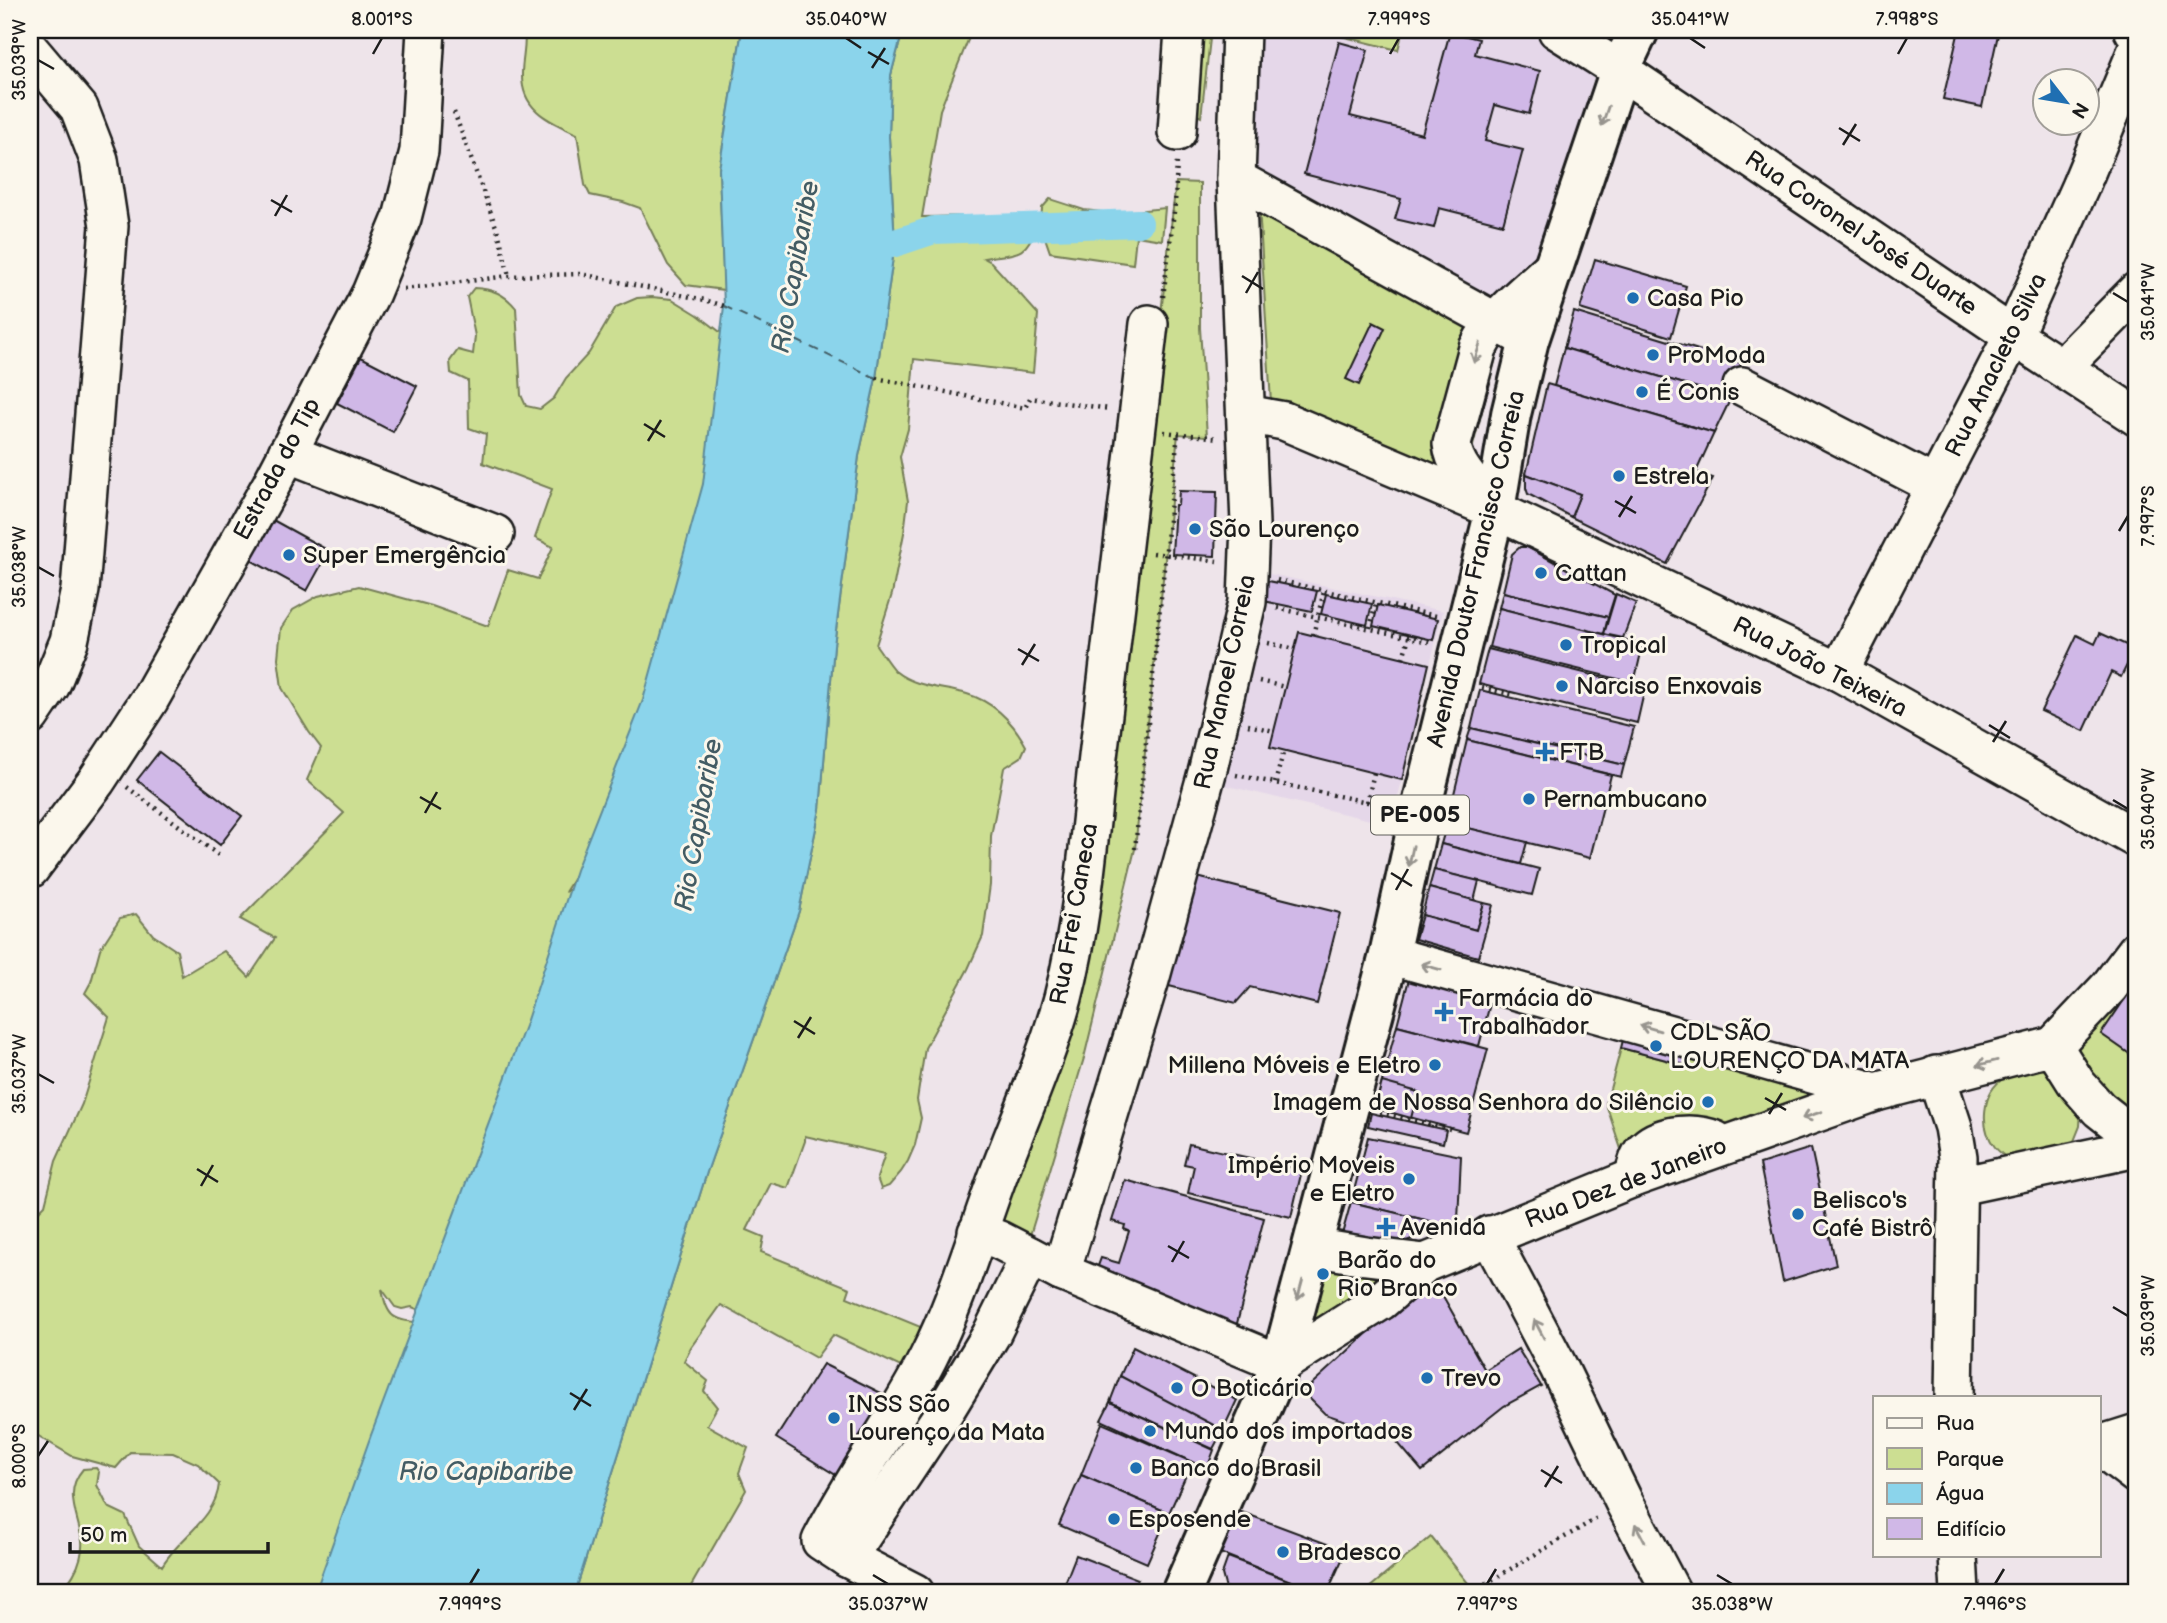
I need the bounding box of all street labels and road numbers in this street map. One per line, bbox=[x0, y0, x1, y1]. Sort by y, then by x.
street label: Rua Coronel José Duarte bbox=[1739, 144, 1983, 322]
street label: Rua Anacleto Silva bbox=[1939, 268, 2053, 462]
street label: Avenida Doutor Francisco Correia bbox=[1421, 388, 1531, 750]
street label: Estrada do Tip bbox=[227, 393, 327, 545]
street label: Rua Manoel Correia bbox=[1188, 572, 1262, 792]
street label: Rua João Teixeira bbox=[1728, 611, 1912, 723]
road number: PE-005 bbox=[1371, 796, 1469, 834]
street label: Rua Frei Caneca bbox=[1044, 821, 1104, 1007]
street label: Rua Dez de Janeiro bbox=[1521, 1131, 1731, 1235]

